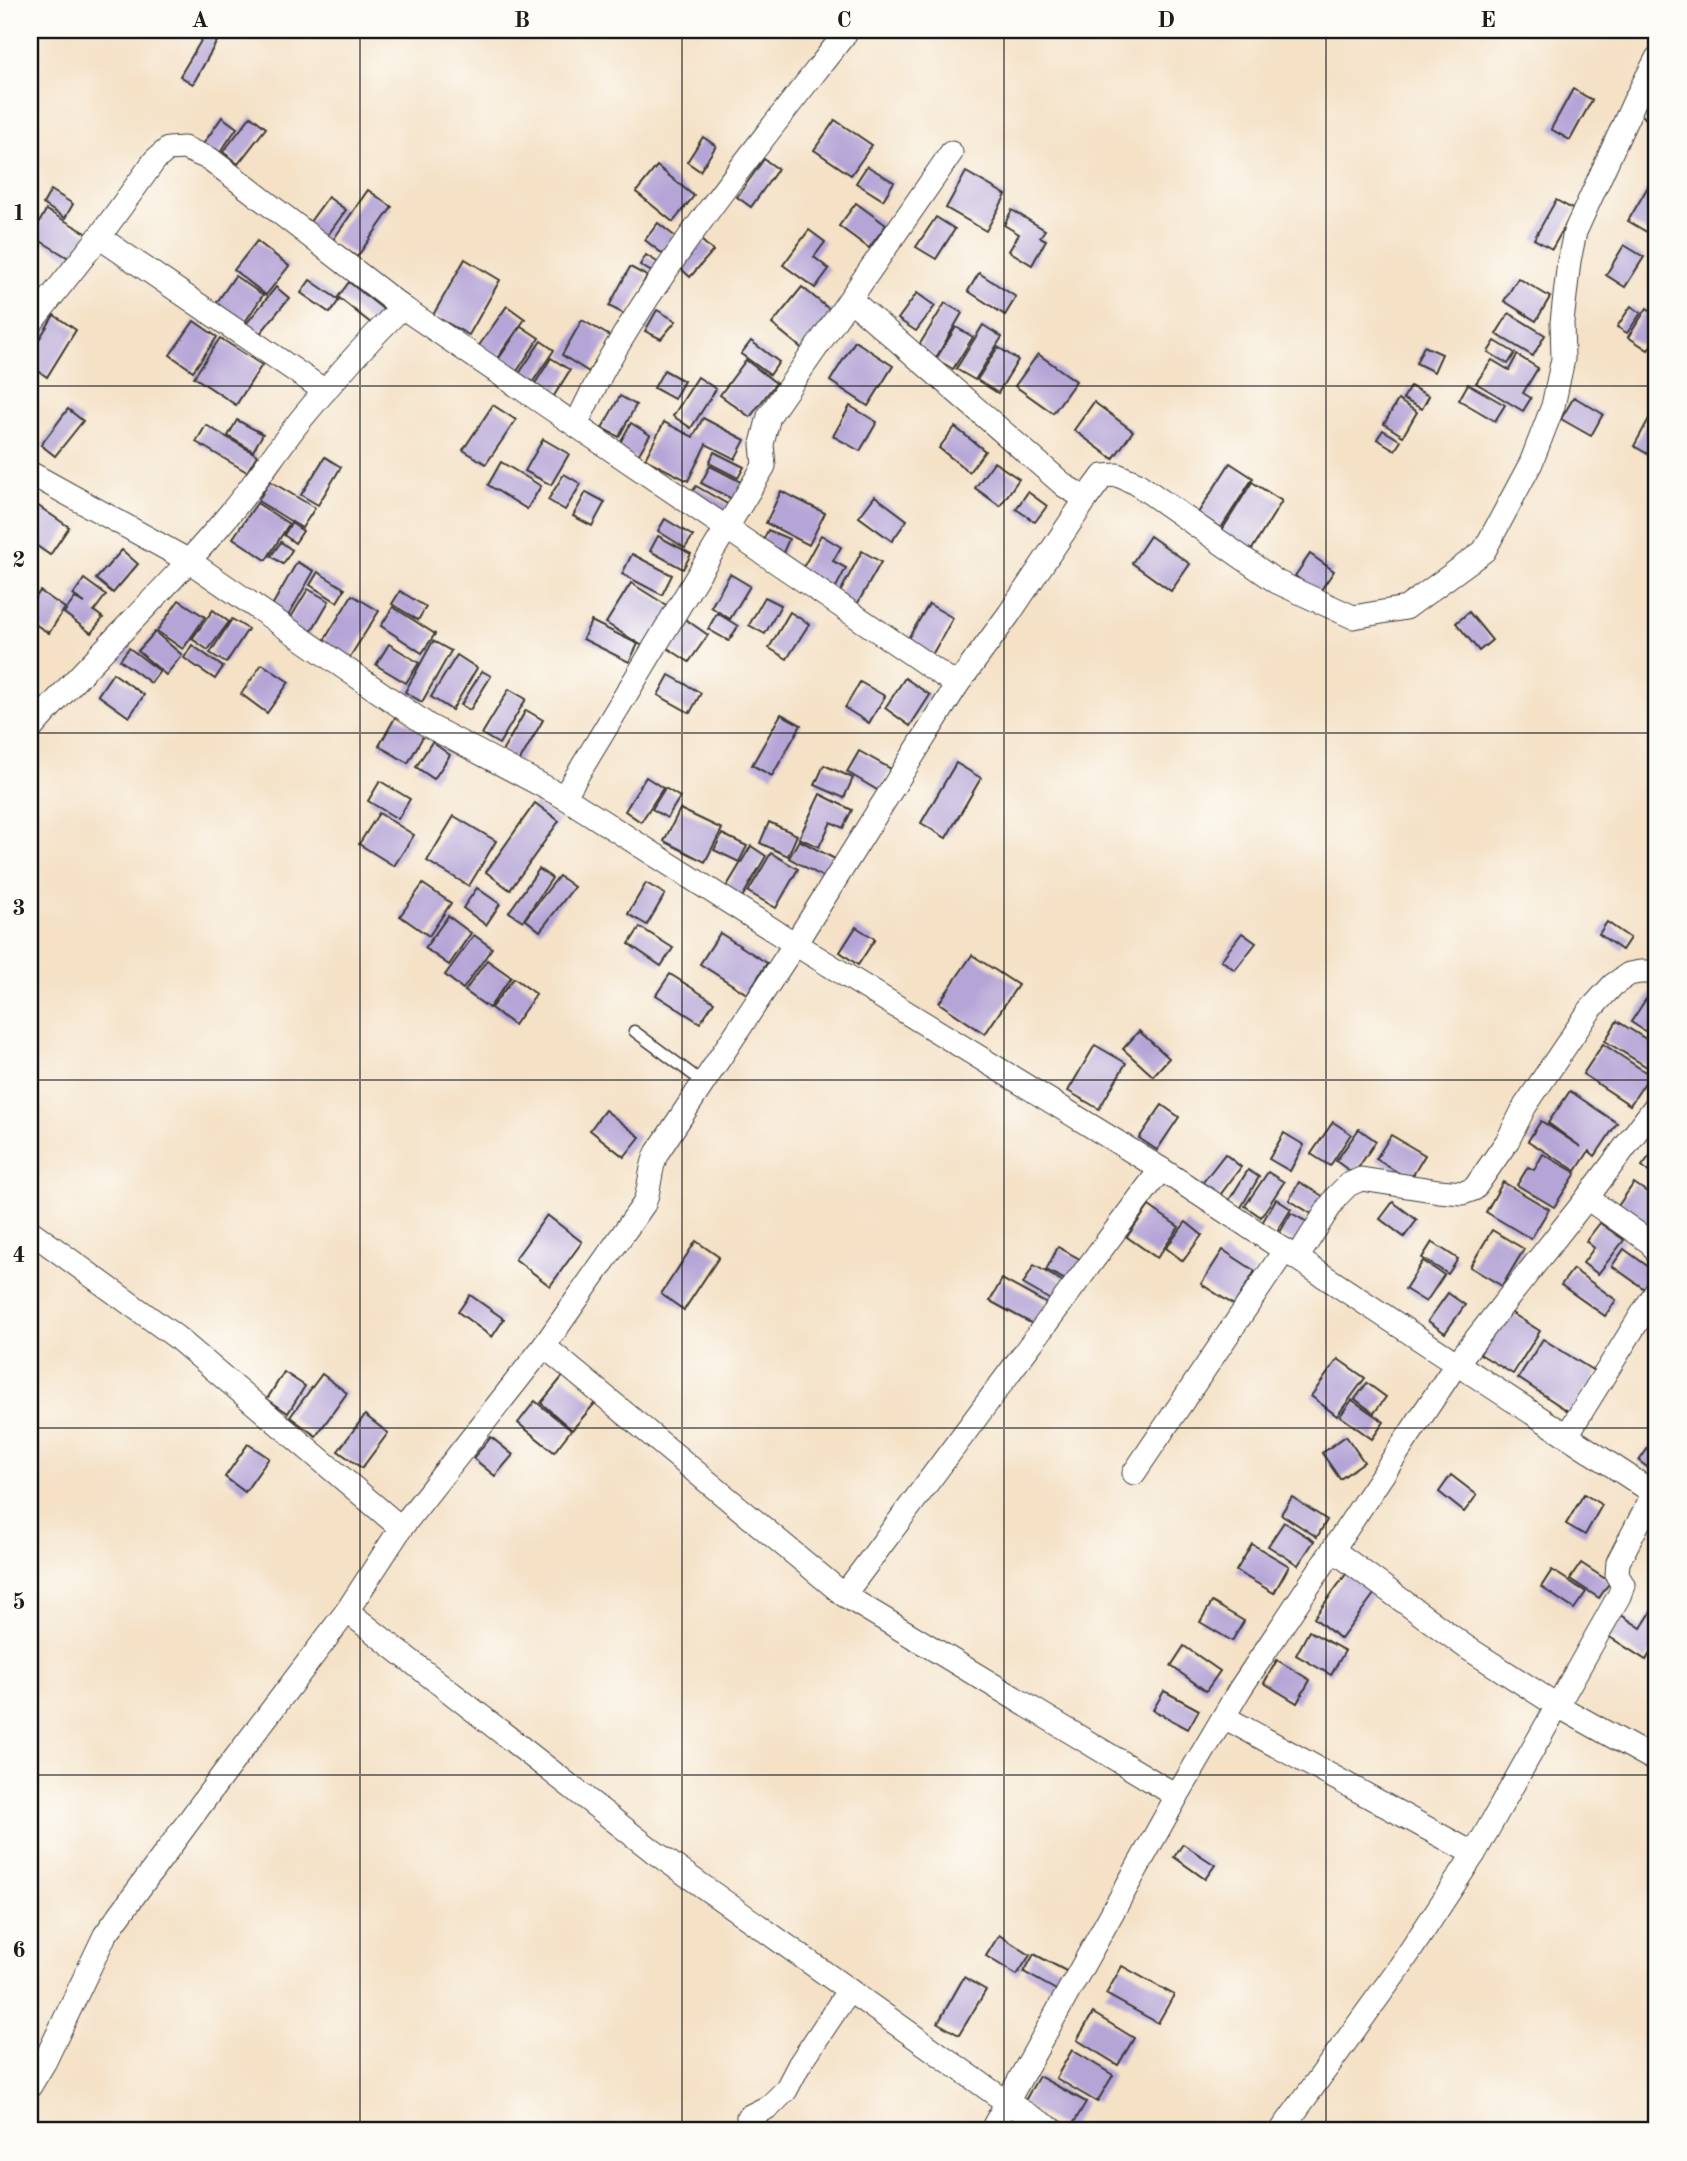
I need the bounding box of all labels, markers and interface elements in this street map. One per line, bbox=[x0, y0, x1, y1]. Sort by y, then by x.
text: A bbox=[191, 9, 209, 32]
text: B bbox=[514, 9, 530, 32]
text: C bbox=[836, 9, 852, 32]
text: D bbox=[1157, 9, 1175, 32]
text: E bbox=[1480, 9, 1496, 32]
text: 1 bbox=[12, 202, 26, 225]
text: 2 bbox=[12, 549, 26, 572]
text: 3 bbox=[12, 897, 26, 920]
text: 4 bbox=[12, 1244, 26, 1267]
text: 5 bbox=[12, 1591, 26, 1614]
text: 6 bbox=[12, 1939, 26, 1962]

